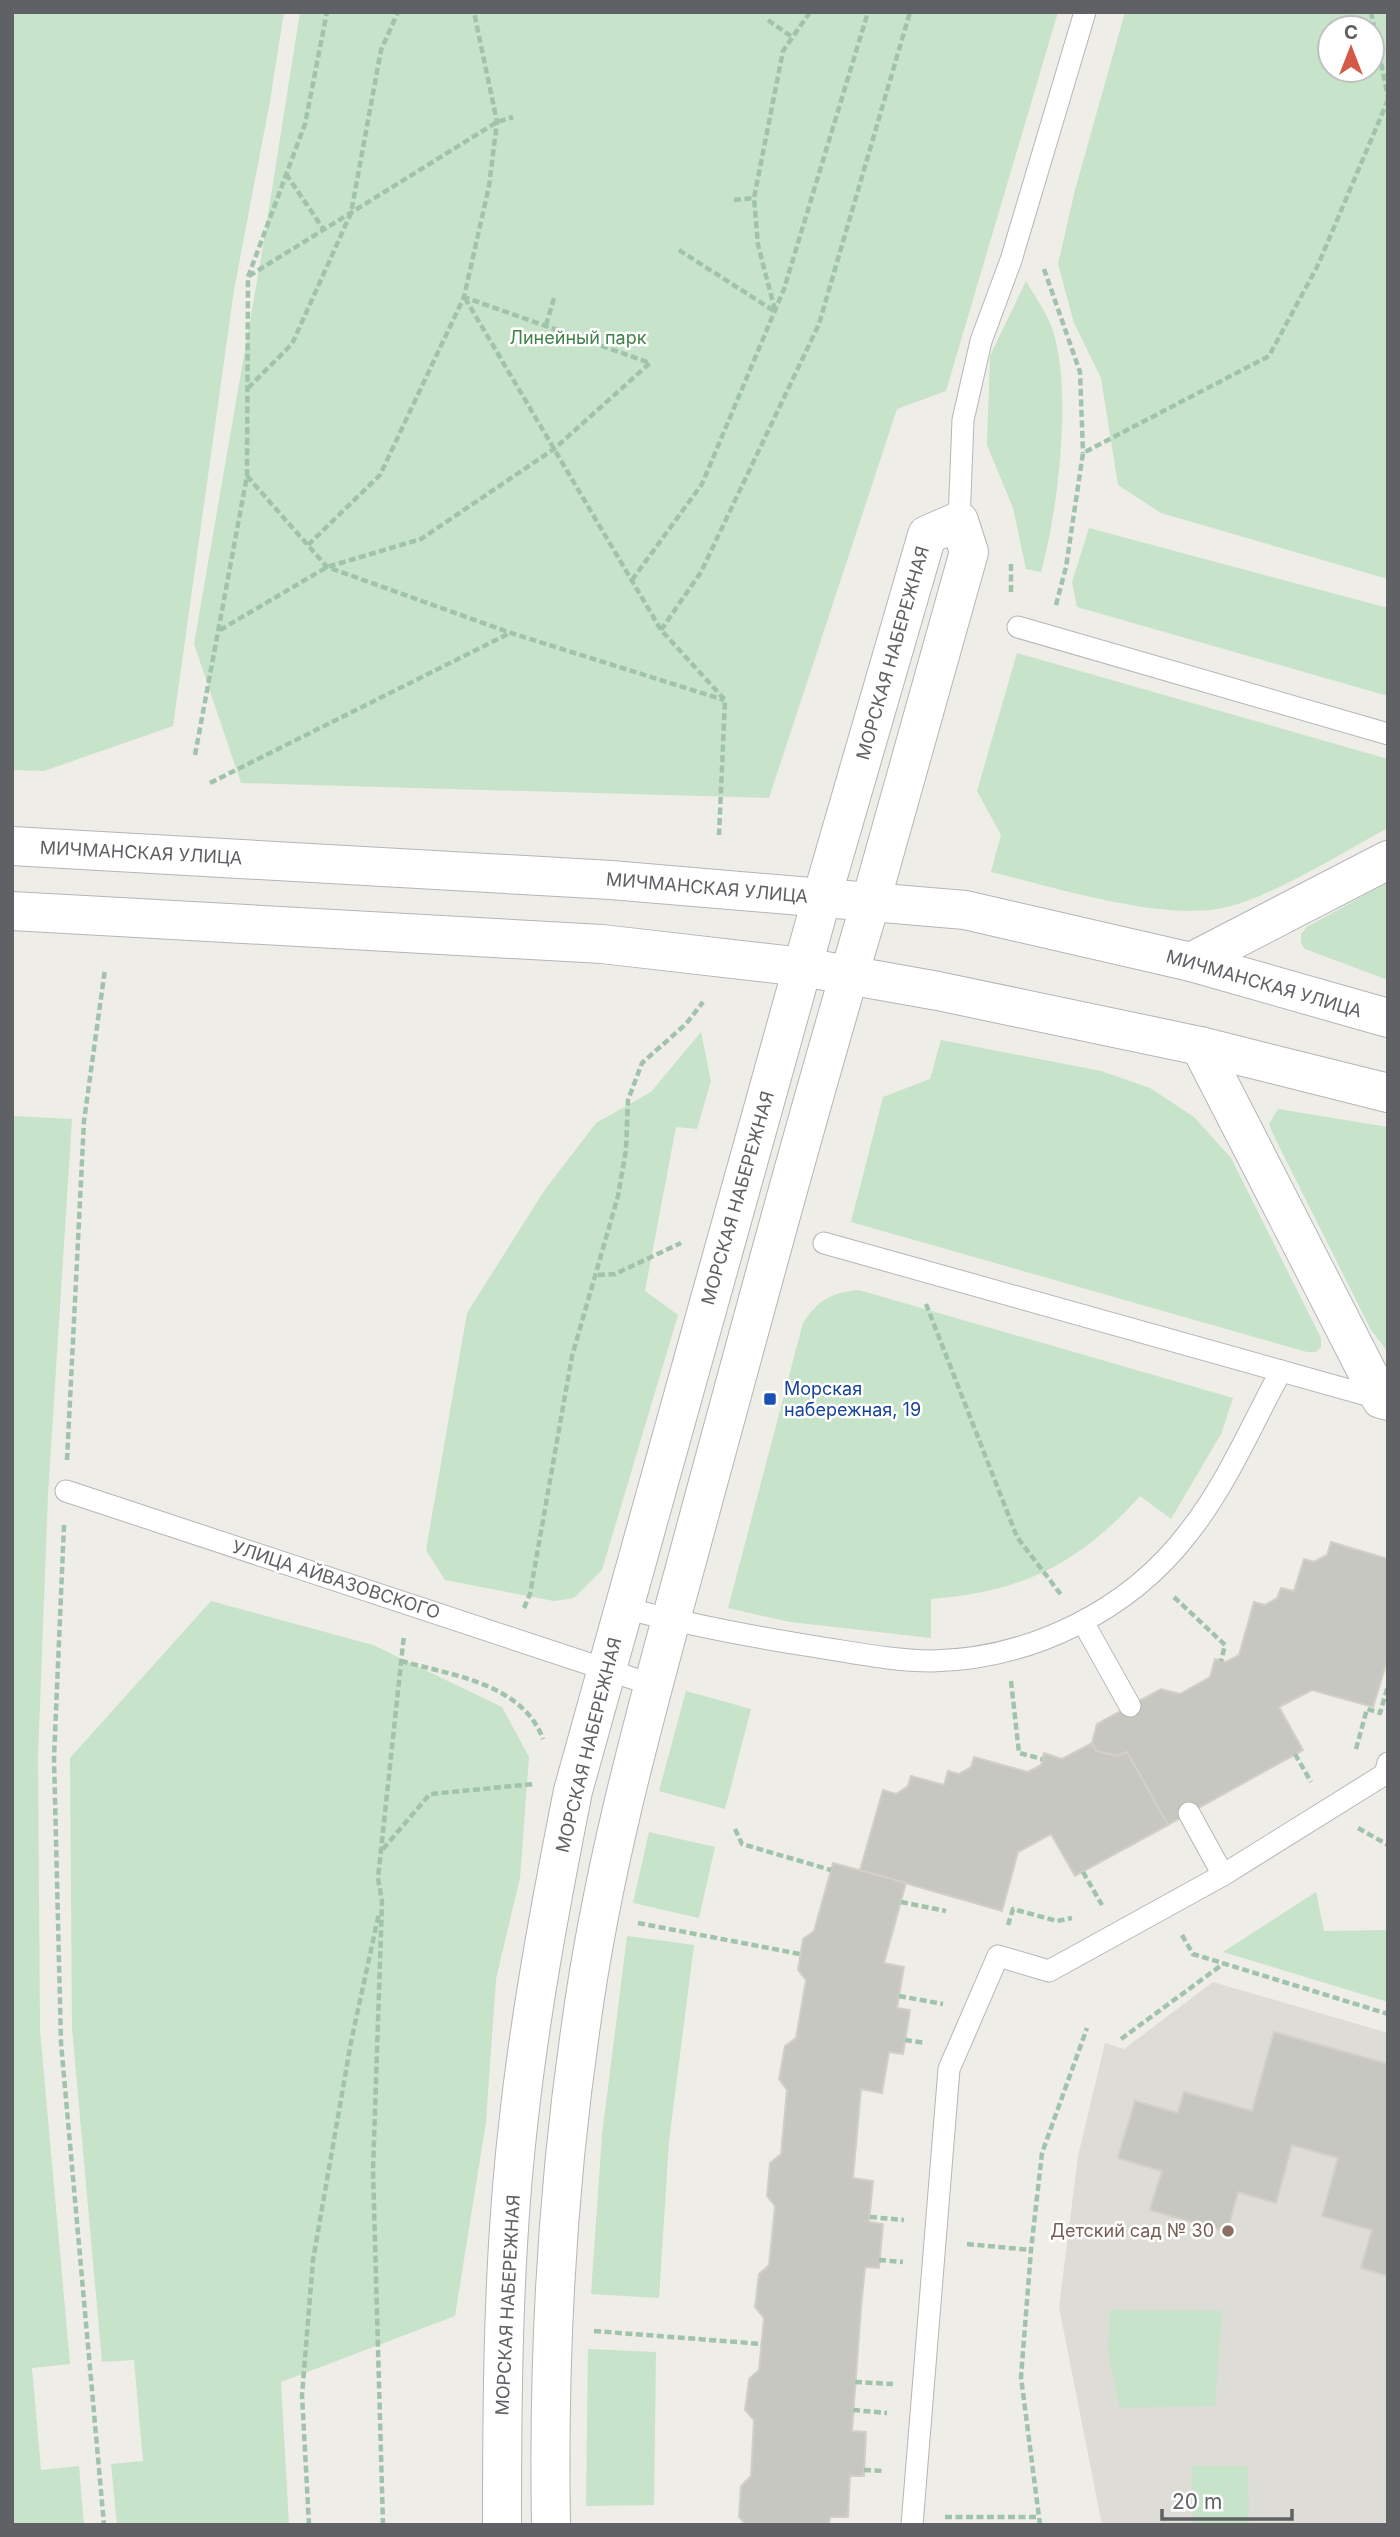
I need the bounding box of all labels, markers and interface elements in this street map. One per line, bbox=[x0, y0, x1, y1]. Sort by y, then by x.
north arrow bbox=[1316, 14, 1386, 84]
text: С bbox=[1344, 21, 1358, 44]
park label: Линейный парк bbox=[510, 327, 647, 348]
street label: МОРСКАЯ НАБЕРЕЖНАЯ bbox=[852, 544, 933, 762]
street label: МИЧМАНСКАЯ УЛИЦА bbox=[39, 837, 243, 868]
street label: МИЧМАНСКАЯ УЛИЦА bbox=[605, 868, 809, 907]
street label: МИЧМАНСКАЯ УЛИЦА bbox=[1164, 946, 1364, 1022]
street label: МОРСКАЯ НАБЕРЕЖНАЯ bbox=[697, 1089, 778, 1307]
place label: Морская набережная, 19 bbox=[784, 1378, 921, 1420]
marker: Морская набережная, 19 bbox=[762, 1391, 778, 1407]
street label: УЛИЦА АЙВАЗОВСКОГО bbox=[229, 1535, 443, 1623]
street label: МОРСКАЯ НАБЕРЕЖНАЯ bbox=[552, 1635, 625, 1855]
street label: МОРСКАЯ НАБЕРЕЖНАЯ bbox=[491, 2194, 524, 2416]
place label: Детский сад № 30 bbox=[1050, 2220, 1214, 2241]
marker: Детский сад № 30 bbox=[1220, 2223, 1236, 2239]
scale bar bbox=[1162, 2478, 1292, 2522]
text: 20 m bbox=[1172, 2489, 1222, 2514]

